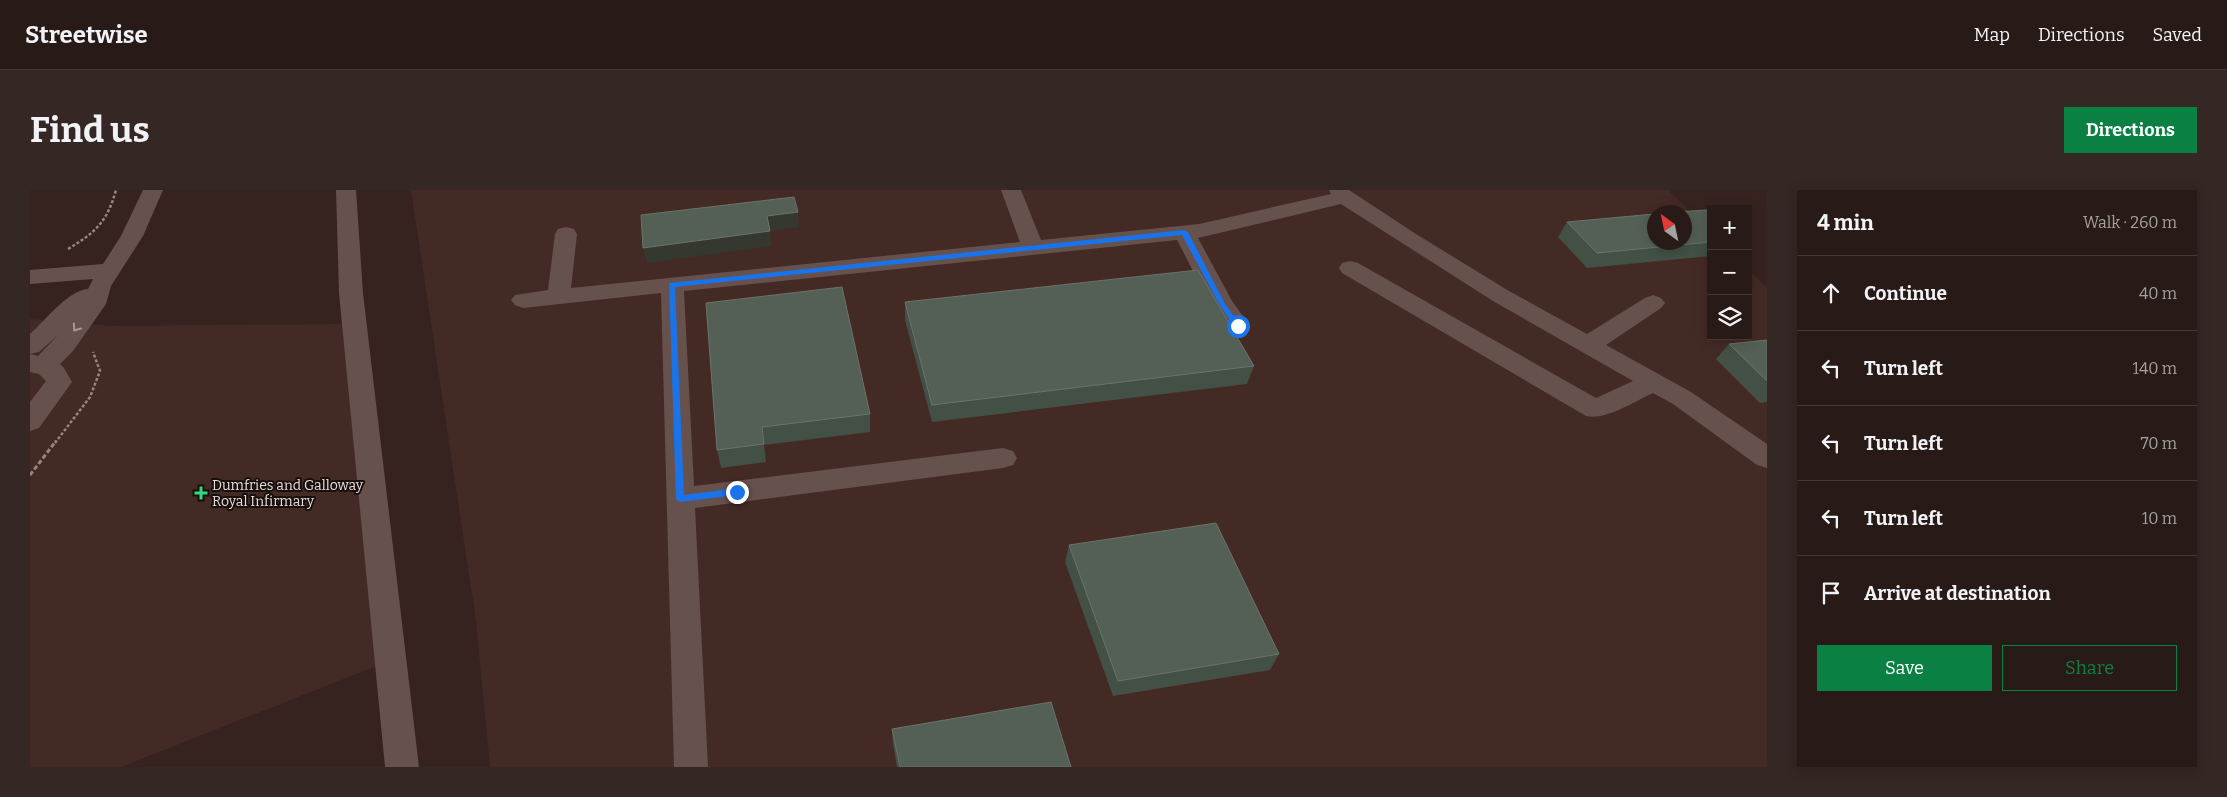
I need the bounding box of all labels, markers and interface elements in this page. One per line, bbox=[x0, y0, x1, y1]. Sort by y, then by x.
text: Streetwise bbox=[25, 21, 148, 49]
text: Map bbox=[1974, 24, 2010, 46]
text: Directions bbox=[2038, 24, 2125, 46]
text: Saved bbox=[2153, 24, 2202, 46]
button: Directions bbox=[2064, 107, 2197, 153]
text: Find us bbox=[30, 109, 150, 151]
north arrow bbox=[1647, 205, 1692, 250]
map controls bbox=[1707, 205, 1752, 340]
button: + bbox=[1707, 205, 1752, 250]
text: 4 min bbox=[1817, 210, 1874, 236]
text: Walk · 260 m bbox=[2083, 213, 2177, 232]
button: − bbox=[1707, 250, 1752, 295]
icon: ahead bbox=[1817, 279, 1845, 307]
text: Continue bbox=[1864, 282, 1947, 305]
text: 40 m bbox=[2139, 284, 2177, 303]
button: layers bbox=[1707, 295, 1752, 340]
route start bbox=[1227, 315, 1250, 338]
one-way arrow bbox=[73, 322, 82, 332]
icon: left bbox=[1817, 354, 1845, 382]
text: Turn left bbox=[1864, 357, 1943, 380]
text: 140 m bbox=[2132, 359, 2177, 378]
icon: left bbox=[1817, 429, 1845, 457]
text: Turn left bbox=[1864, 432, 1943, 455]
text: 70 m bbox=[2141, 434, 2177, 453]
place label: Dumfries and Galloway Royal Infirmary bbox=[212, 477, 364, 510]
route end bbox=[726, 481, 749, 504]
marker: Dumfries and Galloway Royal Infirmary bbox=[194, 486, 208, 500]
icon: left bbox=[1817, 504, 1845, 532]
text: Turn left bbox=[1864, 507, 1943, 530]
text: 10 m bbox=[2142, 509, 2177, 528]
icon: arrive bbox=[1817, 579, 1845, 607]
text: Arrive at destination bbox=[1864, 582, 2051, 605]
button: Save bbox=[1817, 645, 1992, 691]
button: Share bbox=[2002, 645, 2177, 691]

